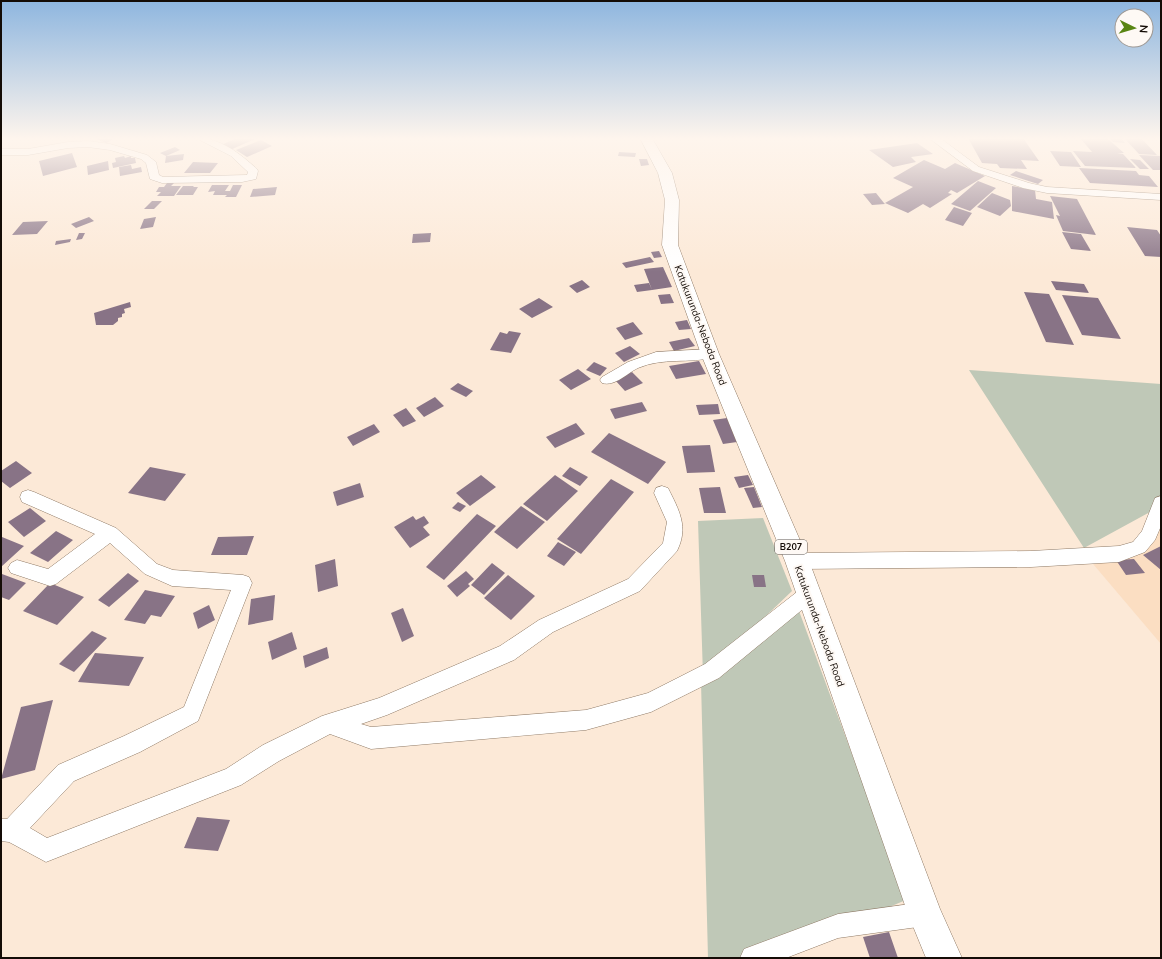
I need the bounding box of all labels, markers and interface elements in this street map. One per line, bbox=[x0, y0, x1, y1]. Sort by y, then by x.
north arrow bbox=[1114, 8, 1154, 48]
text: N bbox=[1137, 24, 1151, 34]
street label: Katukurunda-Neboda Road bbox=[672, 263, 730, 387]
road number: B207 bbox=[775, 540, 807, 554]
street label: Katukurunda-Neboda Road bbox=[792, 564, 847, 688]

